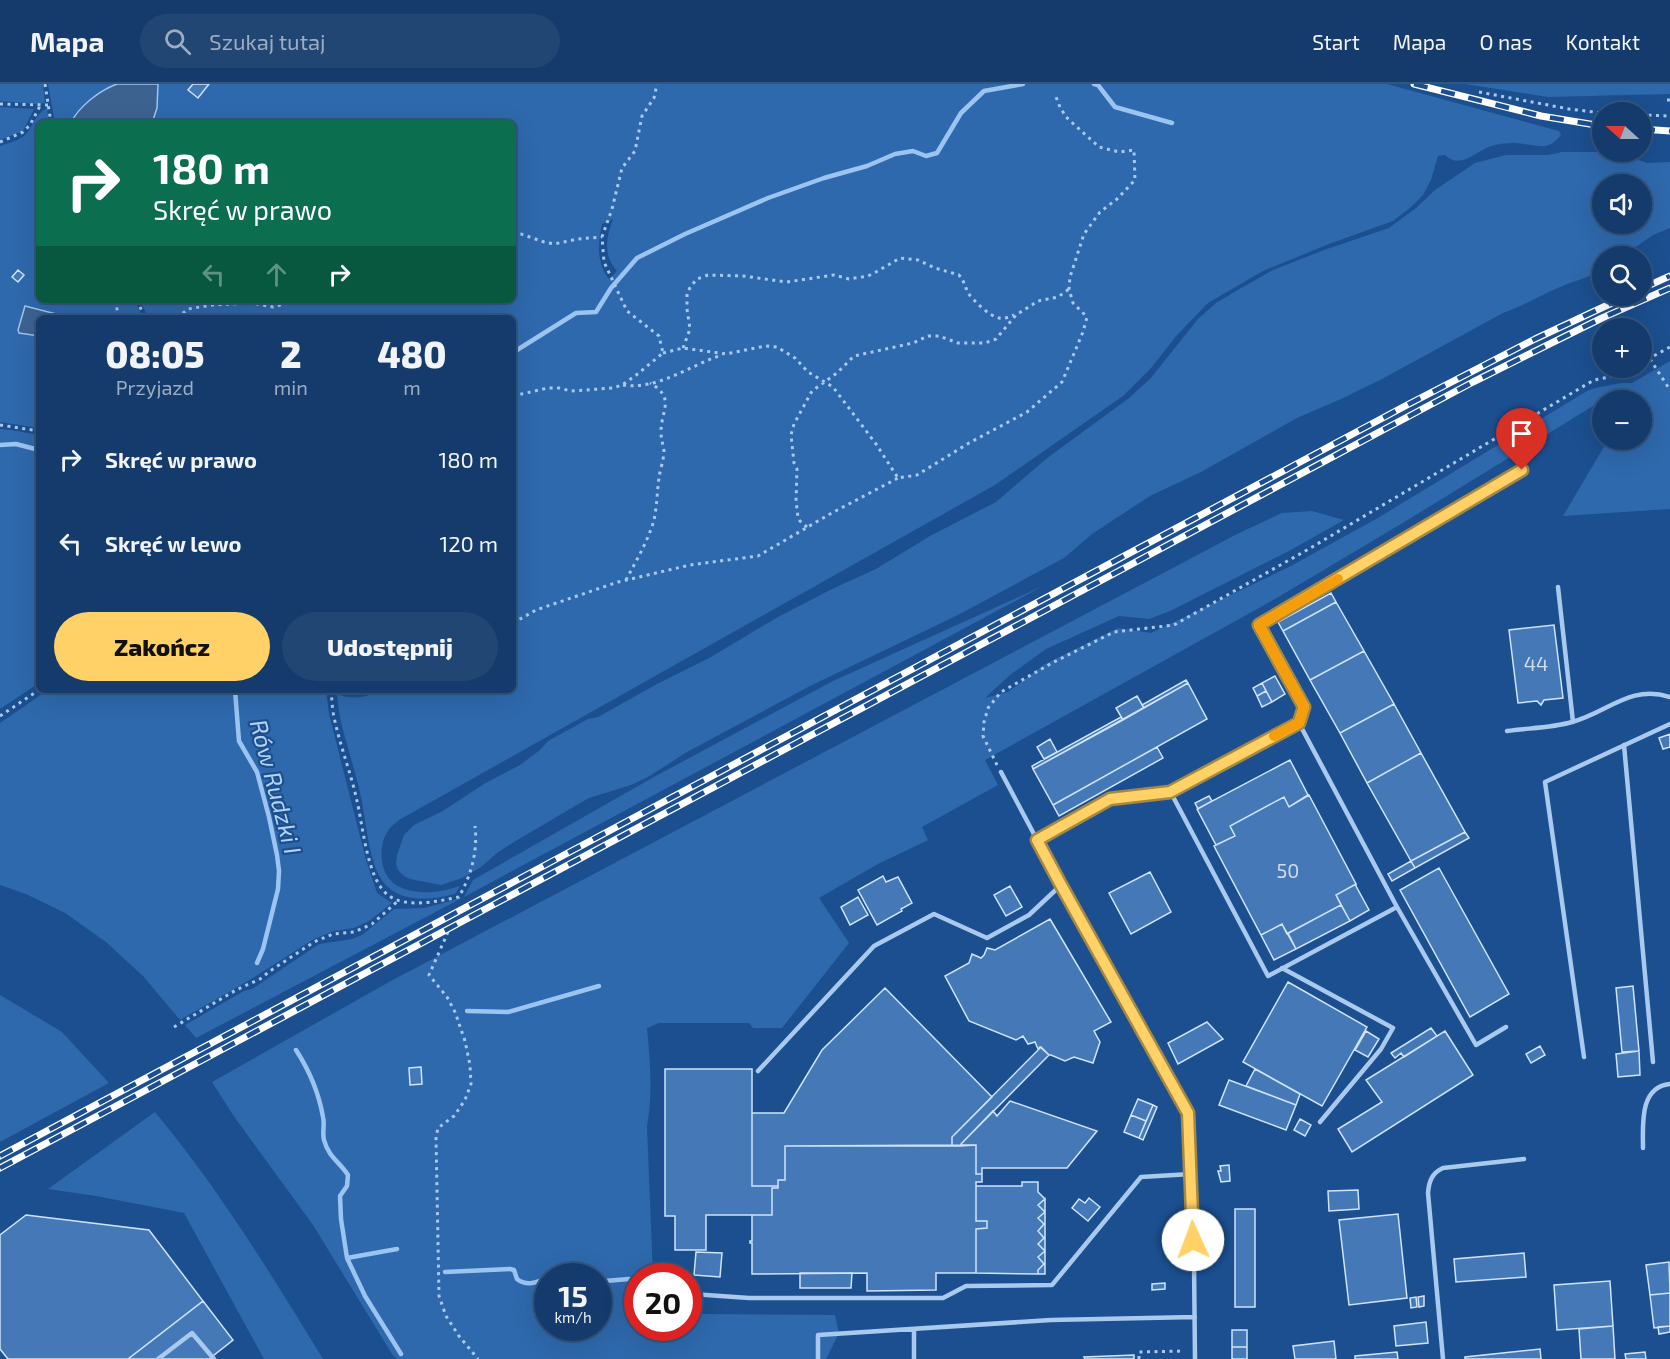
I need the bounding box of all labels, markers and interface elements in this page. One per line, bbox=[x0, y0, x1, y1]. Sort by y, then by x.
search box bbox=[140, 14, 560, 68]
text: Mapa bbox=[30, 24, 104, 58]
icon: search bbox=[161, 25, 194, 58]
text: Szukaj tutaj bbox=[209, 28, 326, 54]
text: Start bbox=[1312, 29, 1360, 54]
text: Mapa bbox=[1393, 29, 1446, 54]
text: O nas bbox=[1479, 29, 1533, 54]
text: Kontakt bbox=[1566, 29, 1640, 54]
north arrow bbox=[1592, 102, 1652, 162]
map controls bbox=[1592, 102, 1652, 450]
text: 180 m bbox=[153, 142, 270, 192]
icon: right bbox=[54, 144, 132, 222]
button: sound bbox=[1592, 174, 1652, 234]
text: Skręć w prawo bbox=[153, 193, 332, 225]
button: search bbox=[1592, 246, 1652, 306]
icon: left bbox=[197, 258, 230, 291]
icon: ahead bbox=[260, 258, 293, 291]
icon: right bbox=[323, 258, 356, 291]
button: + bbox=[1592, 318, 1652, 378]
text: 08:05 bbox=[105, 332, 204, 375]
text: 2 bbox=[280, 332, 301, 375]
text: 480 bbox=[377, 332, 447, 375]
text: Przyjazd bbox=[116, 375, 194, 399]
text: min bbox=[274, 375, 308, 399]
text: m bbox=[403, 375, 421, 399]
button: − bbox=[1592, 390, 1652, 450]
pin bbox=[1496, 408, 1547, 470]
icon: arrive bbox=[1505, 417, 1538, 450]
icon: right bbox=[54, 443, 87, 476]
text: Skręć w prawo bbox=[105, 446, 257, 472]
text: 180 m bbox=[438, 446, 498, 472]
icon: left bbox=[54, 527, 87, 560]
text: Skręć w lewo bbox=[105, 530, 242, 556]
text: 120 m bbox=[439, 530, 498, 556]
button: Zakończ bbox=[54, 612, 270, 681]
button: Udostępnij bbox=[282, 612, 498, 681]
house number: 44 bbox=[1524, 651, 1548, 675]
water label: Rów Rudzki I bbox=[245, 716, 308, 857]
house number: 50 bbox=[1277, 858, 1299, 882]
position arrow bbox=[1161, 1208, 1225, 1272]
speed limit sign: 20 bbox=[624, 1263, 702, 1341]
text: 15 bbox=[558, 1277, 588, 1313]
text: km/h bbox=[554, 1308, 592, 1326]

